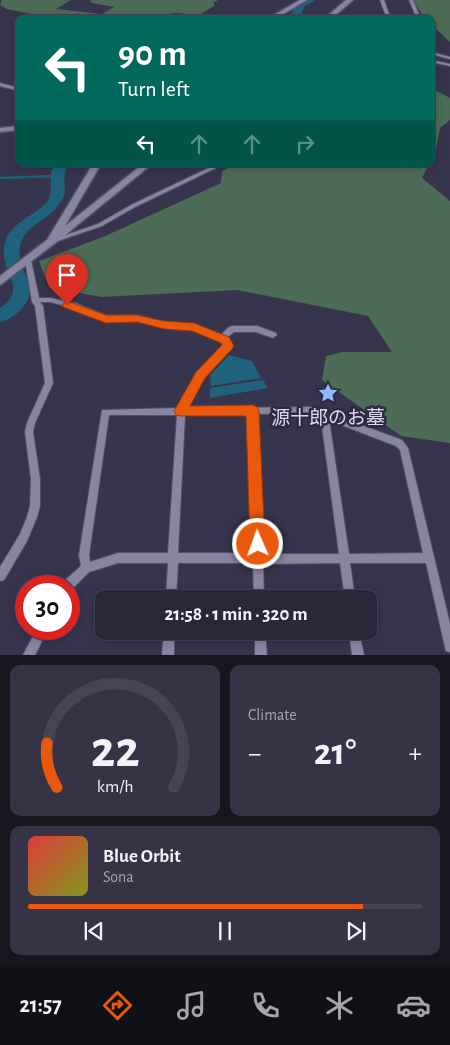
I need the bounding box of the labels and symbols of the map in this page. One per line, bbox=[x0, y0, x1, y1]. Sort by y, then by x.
pin bbox=[46, 254, 88, 305]
place icon: 源十郎のお墓 bbox=[317, 382, 339, 404]
place label: 源十郎のお墓 bbox=[271, 407, 385, 428]
position arrow bbox=[231, 517, 283, 569]
speed limit sign: 30 bbox=[15, 575, 80, 640]

